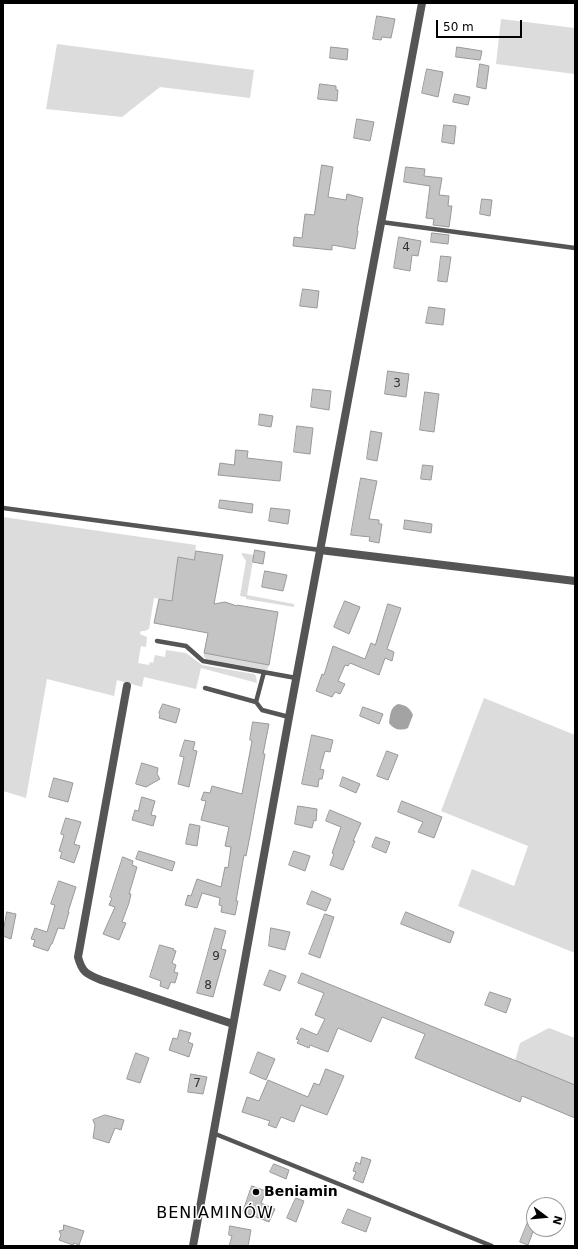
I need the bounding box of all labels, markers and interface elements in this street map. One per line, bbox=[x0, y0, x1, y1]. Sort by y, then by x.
scale bar bbox=[438, 12, 524, 38]
text: 50 m bbox=[443, 20, 474, 34]
house number: 4 bbox=[402, 241, 410, 255]
house number: 3 bbox=[393, 377, 401, 391]
house number: 9 bbox=[212, 950, 220, 964]
house number: 8 bbox=[204, 979, 212, 993]
house number: 7 bbox=[193, 1077, 201, 1091]
place label: Beniamin bbox=[264, 1184, 338, 1200]
marker: Beniamin bbox=[251, 1187, 261, 1197]
north arrow bbox=[526, 1197, 566, 1237]
district label: BENIAMINÓW bbox=[156, 1204, 274, 1224]
text: N bbox=[550, 1214, 565, 1226]

